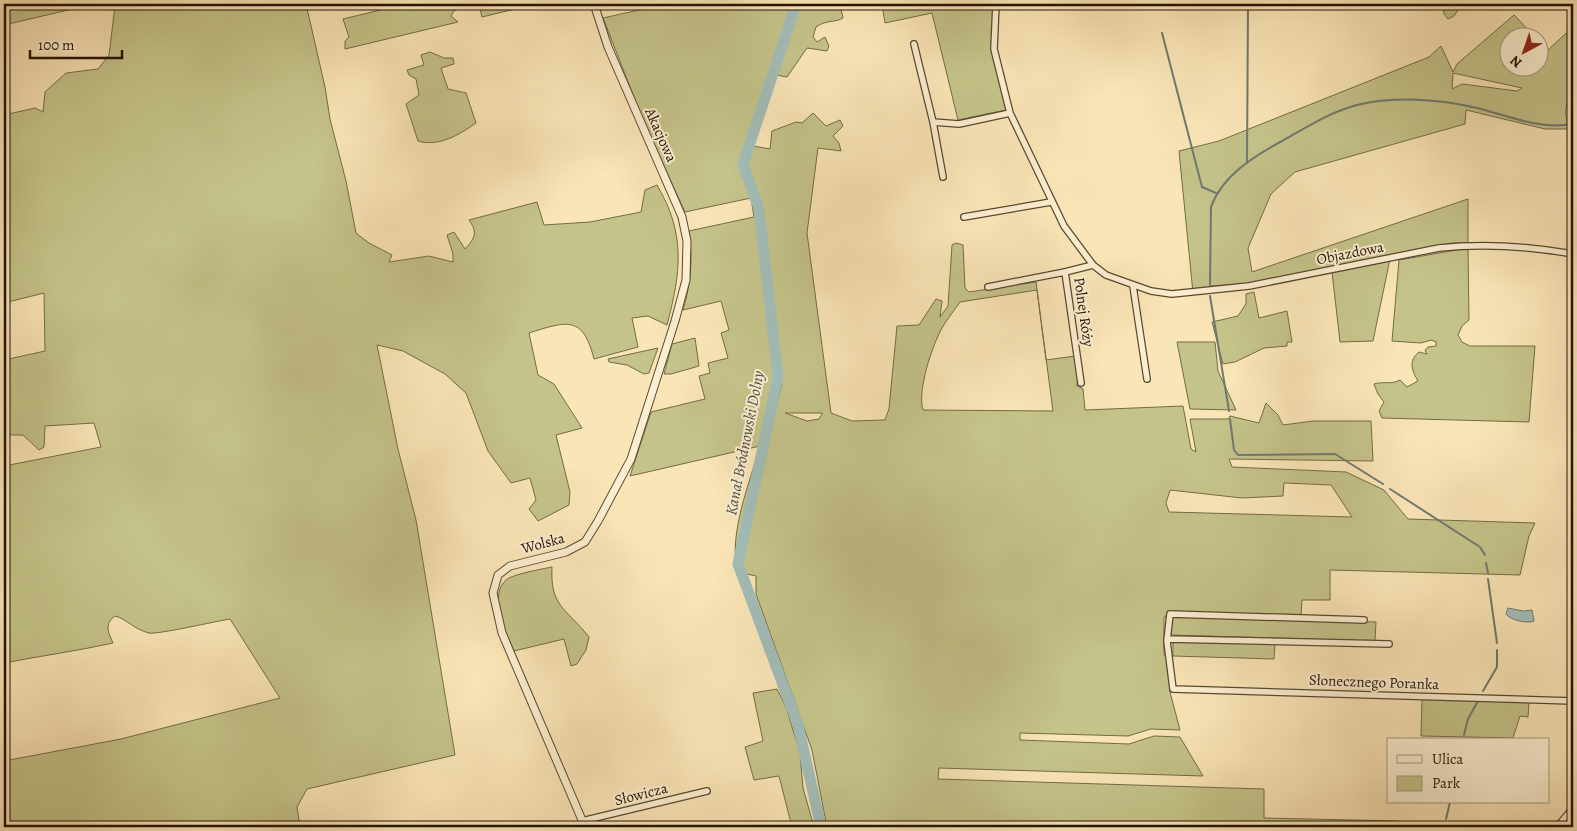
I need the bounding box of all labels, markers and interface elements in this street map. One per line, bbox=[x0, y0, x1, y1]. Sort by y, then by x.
scale bar bbox=[30, 28, 122, 60]
north arrow bbox=[1500, 28, 1550, 78]
text: 100 m bbox=[38, 35, 75, 55]
text: N bbox=[1506, 51, 1526, 72]
street label: Akacjowa bbox=[640, 104, 682, 165]
street label: Objazdowa bbox=[1315, 237, 1385, 269]
street label: Polnej Róży bbox=[1069, 276, 1099, 348]
water label: Kanał Bródnowski Dolny bbox=[720, 369, 770, 517]
street label: Wolska bbox=[518, 528, 567, 559]
street label: Słonecznego Poranka bbox=[1309, 670, 1439, 694]
legend bbox=[1387, 738, 1550, 804]
text: Ulica bbox=[1432, 749, 1463, 769]
text: Park bbox=[1432, 773, 1461, 793]
street label: Słowicza bbox=[612, 778, 670, 810]

